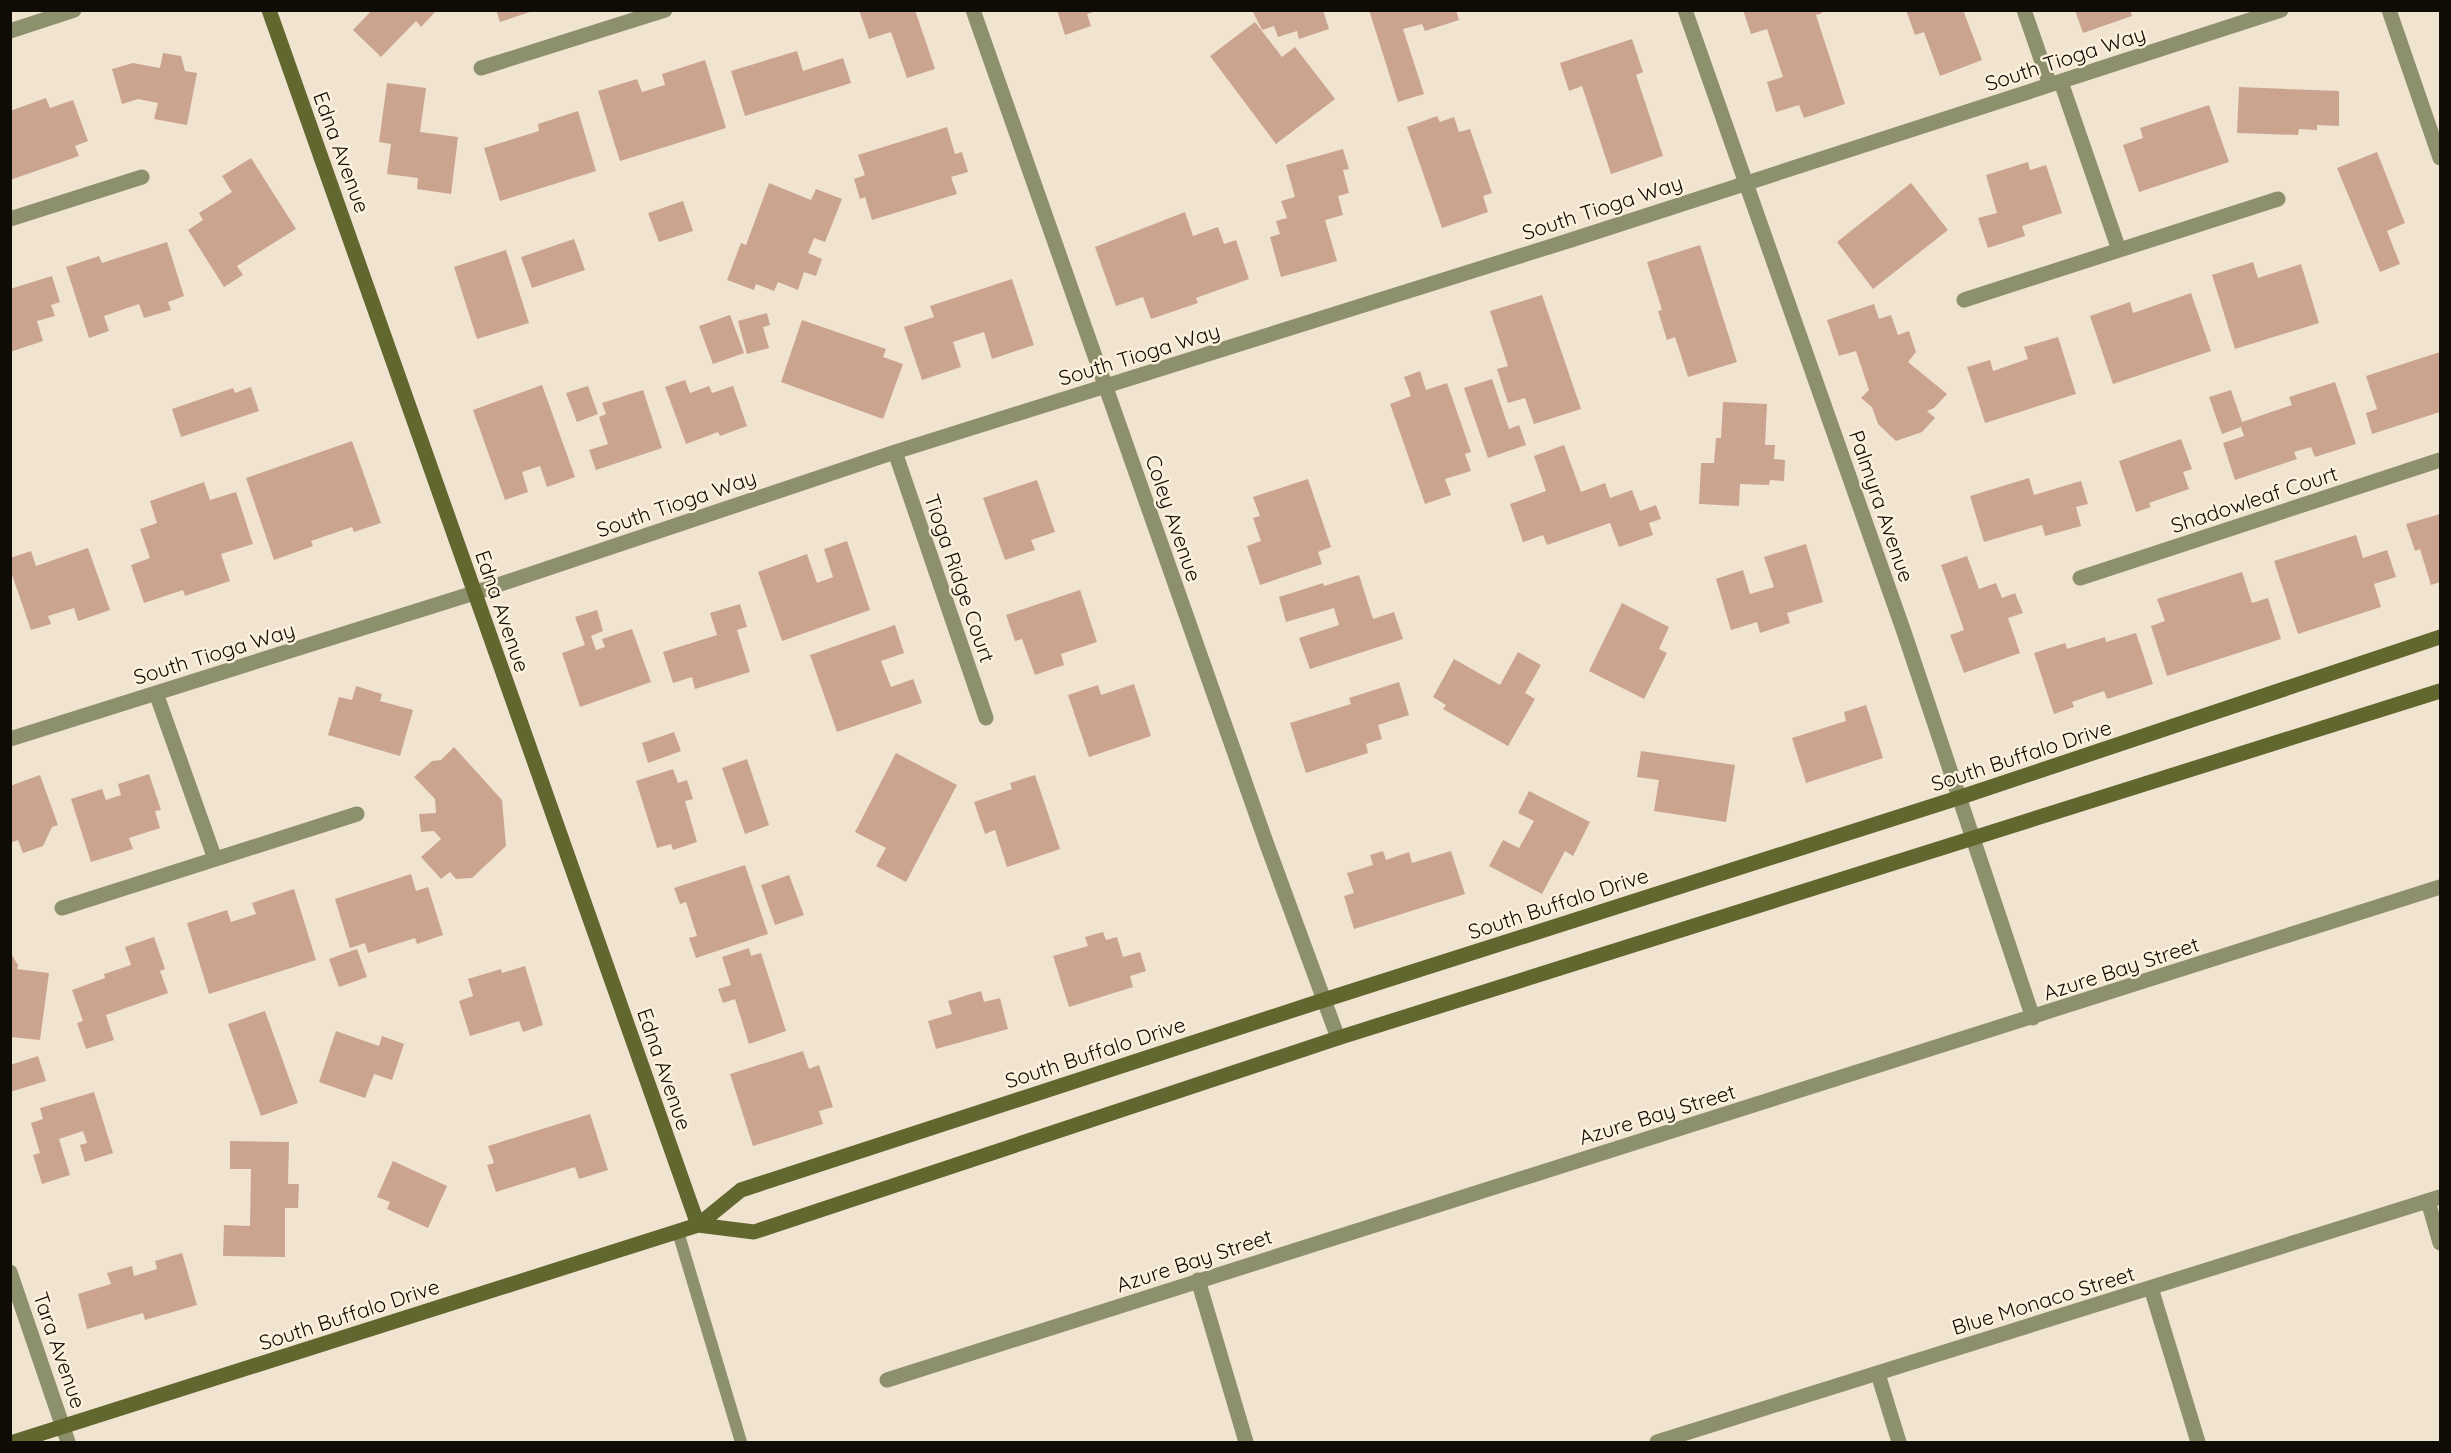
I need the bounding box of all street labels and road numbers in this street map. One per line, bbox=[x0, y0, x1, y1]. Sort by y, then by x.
street label: South Tioga Way bbox=[1981, 20, 2149, 96]
street label: Edna Avenue bbox=[308, 88, 376, 216]
street label: South Tioga Way bbox=[1518, 169, 1686, 245]
street label: South Tioga Way bbox=[1055, 317, 1223, 391]
street label: Palmyra Avenue bbox=[1844, 427, 1920, 585]
street label: Coley Avenue bbox=[1140, 451, 1208, 585]
street label: Shadowleaf Court bbox=[2167, 460, 2341, 538]
street label: South Tioga Way bbox=[593, 463, 759, 543]
street label: Tioga Ridge Court bbox=[919, 490, 1001, 666]
street label: Edna Avenue bbox=[470, 547, 536, 675]
street label: South Tioga Way bbox=[130, 616, 298, 690]
street label: South Buffalo Drive bbox=[1927, 714, 2115, 796]
street label: South Buffalo Drive bbox=[1464, 862, 1652, 944]
street label: Azure Bay Street bbox=[2040, 931, 2202, 1005]
street label: Edna Avenue bbox=[632, 1005, 698, 1133]
street label: South Buffalo Drive bbox=[1001, 1011, 1189, 1093]
street label: Azure Bay Street bbox=[1576, 1078, 1738, 1150]
street label: Azure Bay Street bbox=[1113, 1223, 1275, 1297]
street label: Blue Monaco Street bbox=[1949, 1260, 2137, 1340]
street label: South Buffalo Drive bbox=[255, 1273, 443, 1355]
street label: Tara Avenue bbox=[28, 1288, 92, 1412]

